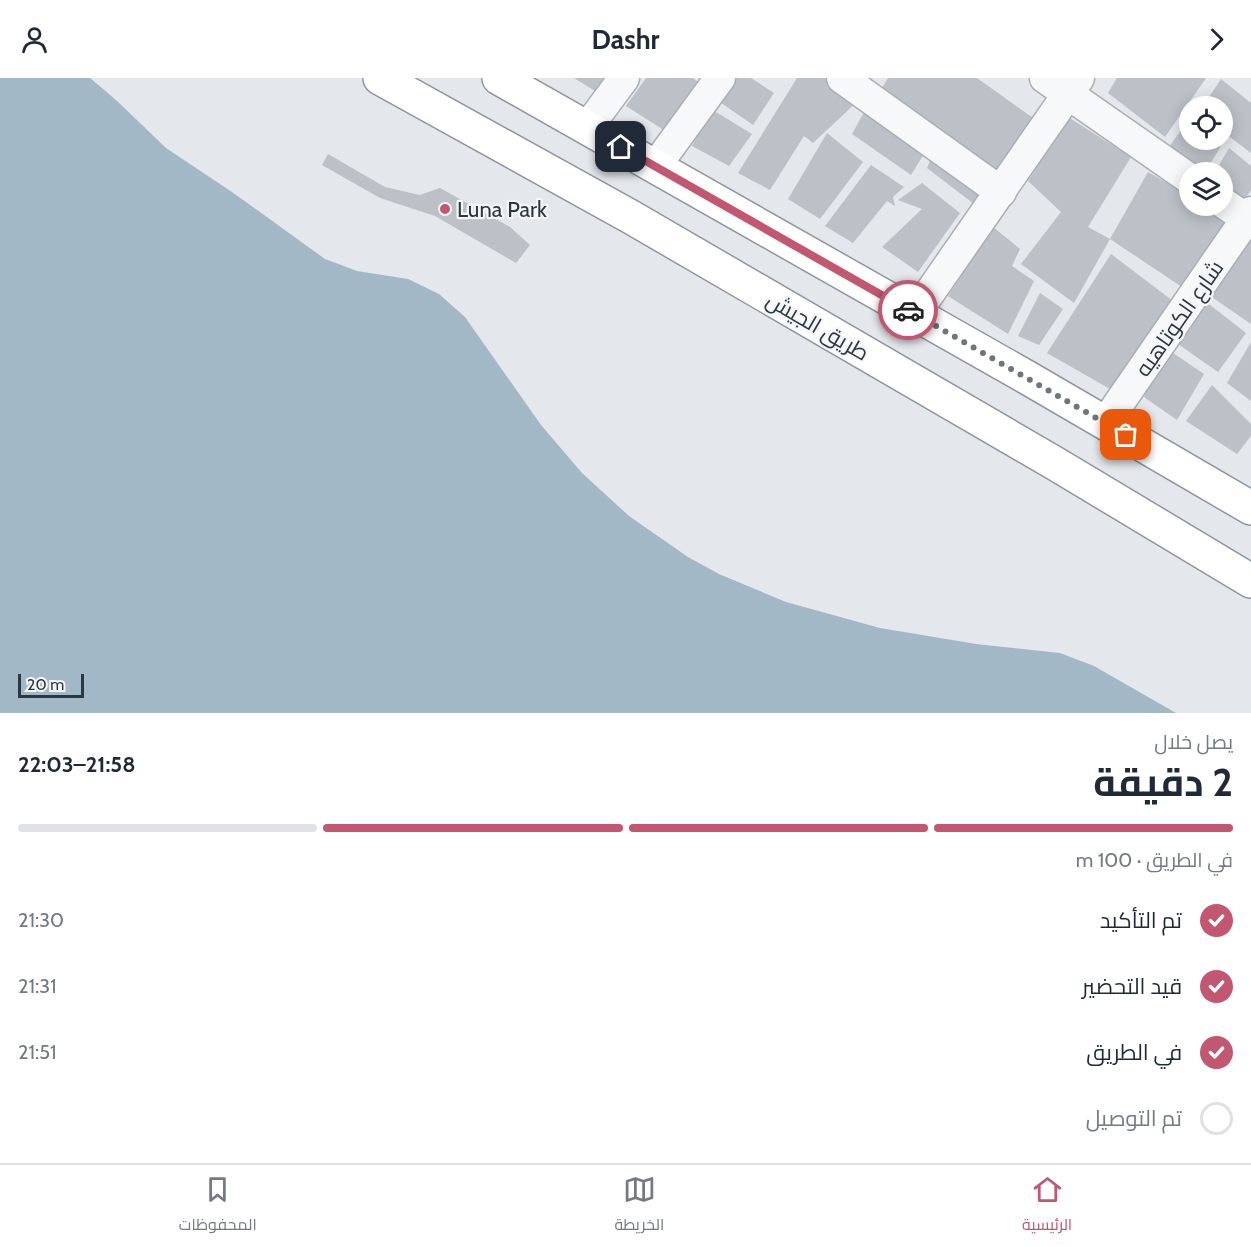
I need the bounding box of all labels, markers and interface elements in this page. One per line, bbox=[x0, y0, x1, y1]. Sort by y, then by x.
icon: person bbox=[18, 23, 51, 56]
text: Dashr bbox=[592, 23, 659, 56]
icon: forward bbox=[1200, 23, 1233, 56]
map controls bbox=[1179, 96, 1233, 216]
button: locate bbox=[1179, 96, 1233, 150]
pin bbox=[595, 121, 646, 172]
icon: home bbox=[604, 130, 637, 163]
button: layers bbox=[1179, 162, 1233, 216]
place label: Luna Park bbox=[457, 196, 547, 223]
marker: Luna Park bbox=[438, 202, 452, 216]
street label: شارع الكوتاهيه bbox=[1129, 255, 1230, 382]
courier bbox=[878, 280, 938, 340]
street label: طريق الجيش bbox=[761, 286, 874, 367]
icon: car bbox=[892, 294, 925, 327]
pin bbox=[1100, 409, 1151, 460]
icon: bag bbox=[1109, 418, 1142, 451]
scale bar bbox=[18, 671, 84, 698]
text: 20 m bbox=[27, 675, 64, 694]
text: يصل خلال bbox=[1154, 730, 1233, 754]
text: 21:58–22:03 bbox=[18, 751, 135, 778]
text: 2 دقيقة bbox=[1093, 758, 1233, 806]
text: في الطريق · 100 m bbox=[1076, 848, 1233, 872]
icon: check bbox=[1200, 904, 1233, 937]
text: تم التأكيد bbox=[1100, 907, 1182, 934]
text: 21:30 bbox=[18, 908, 64, 932]
icon: check bbox=[1200, 970, 1233, 1003]
text: قيد التحضير bbox=[1082, 973, 1182, 1000]
text: 21:31 bbox=[18, 974, 57, 998]
icon: check bbox=[1200, 1036, 1233, 1069]
text: في الطريق bbox=[1086, 1039, 1182, 1066]
text: 21:51 bbox=[18, 1040, 57, 1064]
text: تم التوصيل bbox=[1086, 1105, 1182, 1132]
tab: المحفوظات bbox=[179, 1173, 257, 1239]
tab: الخريطة bbox=[614, 1173, 664, 1239]
tab: الرئيسية bbox=[1022, 1173, 1072, 1239]

